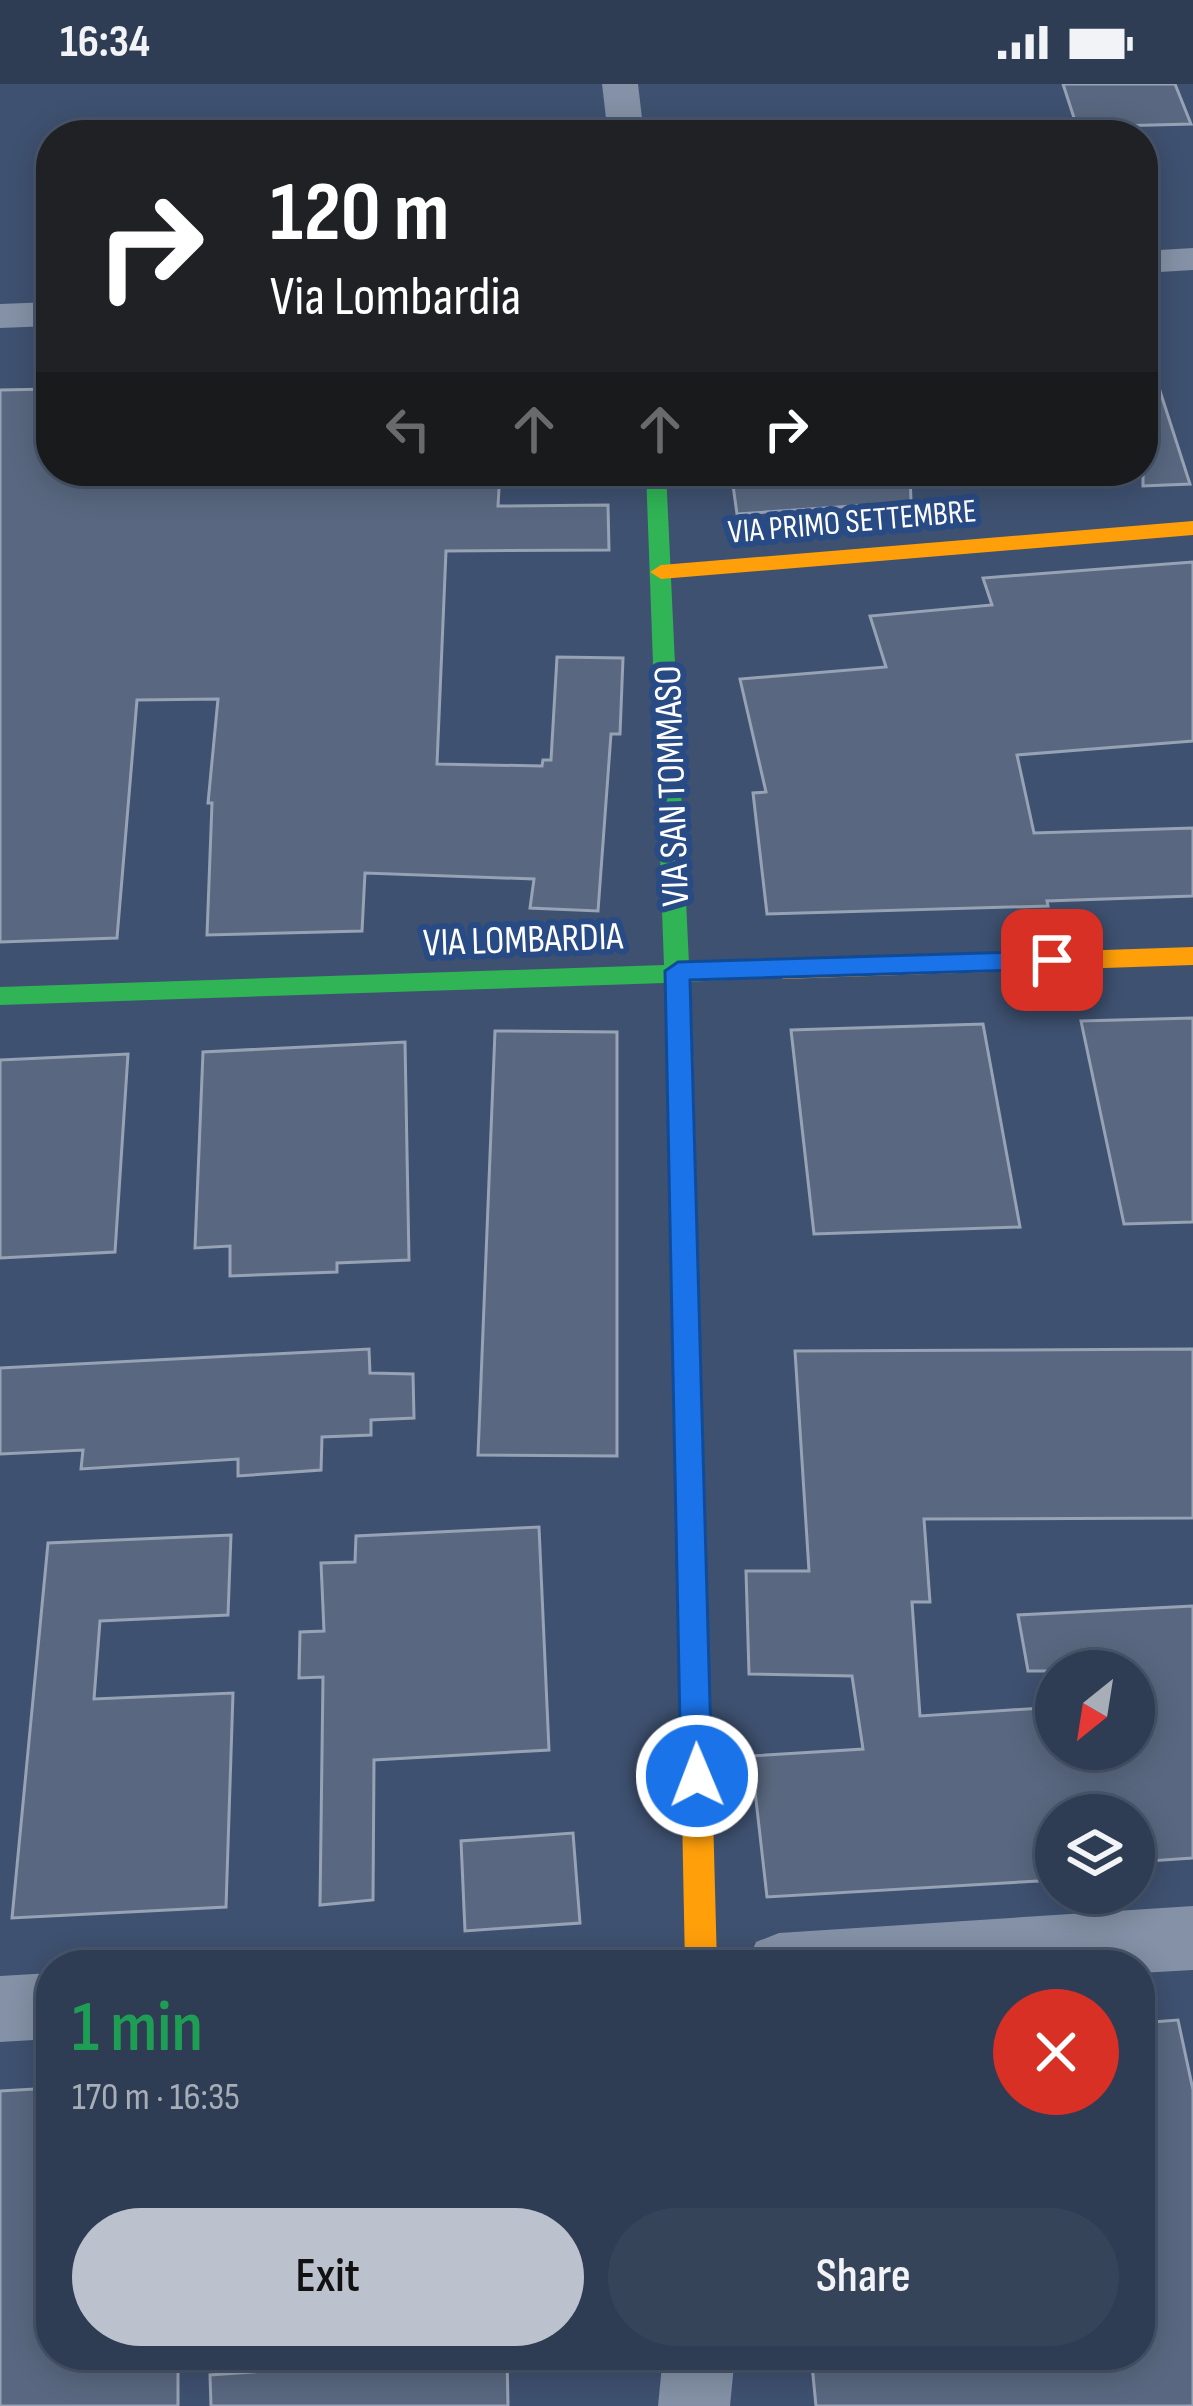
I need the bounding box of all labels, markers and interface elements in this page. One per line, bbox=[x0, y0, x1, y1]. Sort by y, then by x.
text: 16:34 bbox=[60, 15, 150, 70]
text: 120 m bbox=[270, 163, 449, 264]
icon: right bbox=[72, 168, 228, 324]
text: Via Lombardia bbox=[270, 265, 521, 330]
icon: left bbox=[375, 396, 441, 462]
icon: ahead bbox=[501, 396, 567, 462]
icon: ahead bbox=[627, 396, 693, 462]
icon: right bbox=[753, 396, 819, 462]
street label: VIA PRIMO SETTEMBRE bbox=[726, 491, 978, 553]
street label: VIA SAN TOMMASO bbox=[645, 665, 700, 907]
pin bbox=[1001, 909, 1103, 1011]
street label: VIA LOMBARDIA bbox=[422, 914, 624, 967]
icon: arrive bbox=[1019, 927, 1085, 993]
north arrow bbox=[1035, 1650, 1155, 1770]
map controls bbox=[1035, 1650, 1155, 1914]
position arrow bbox=[634, 1713, 760, 1839]
button: layers bbox=[1035, 1794, 1155, 1914]
text: 1 min bbox=[72, 1985, 203, 2072]
button: close bbox=[993, 1989, 1119, 2115]
text: 170 m · 16:35 bbox=[72, 2074, 240, 2121]
button: Exit bbox=[72, 2208, 584, 2346]
button: Share bbox=[608, 2208, 1119, 2346]

